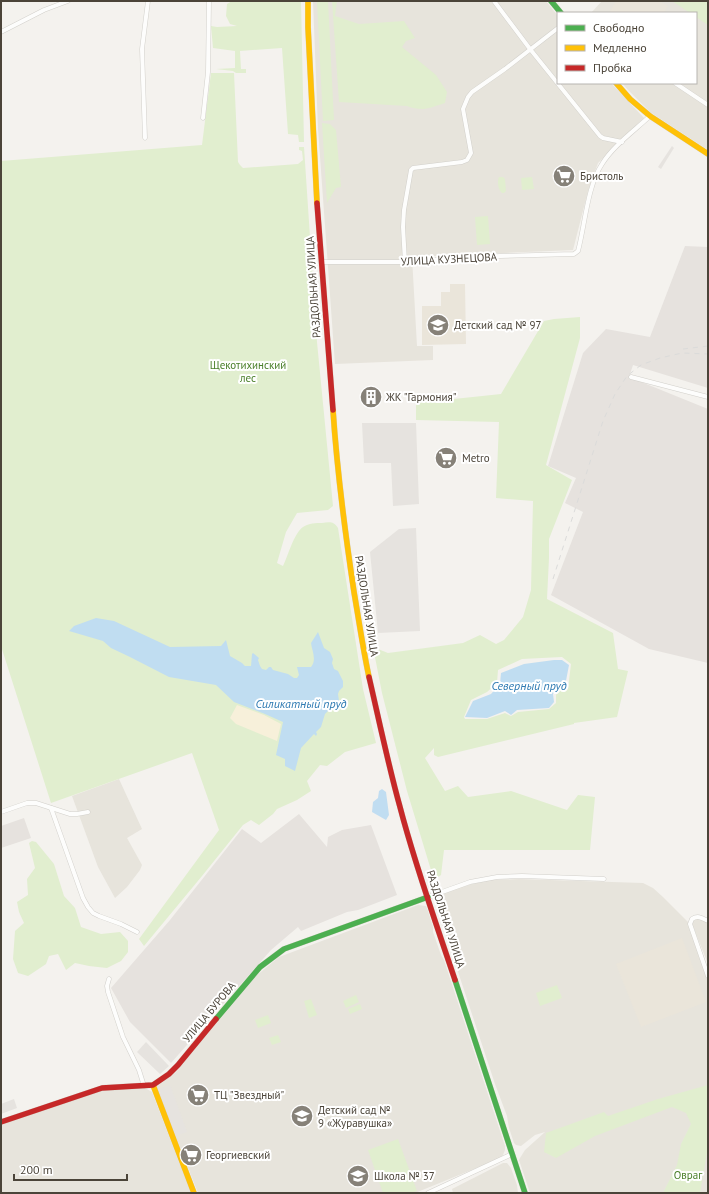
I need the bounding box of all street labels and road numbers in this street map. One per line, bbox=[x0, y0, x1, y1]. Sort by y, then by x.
street label: РАЗДОЛЬНАЯ УЛИЦА bbox=[302, 235, 324, 338]
street label: УЛИЦА КУЗНЕЦОВА bbox=[401, 249, 498, 269]
street label: РАЗДОЛЬНАЯ УЛИЦА bbox=[352, 554, 382, 658]
street label: РАЗДОЛЬНАЯ УЛИЦА bbox=[424, 868, 469, 970]
street label: УЛИЦА БУРОВА bbox=[180, 978, 239, 1045]

